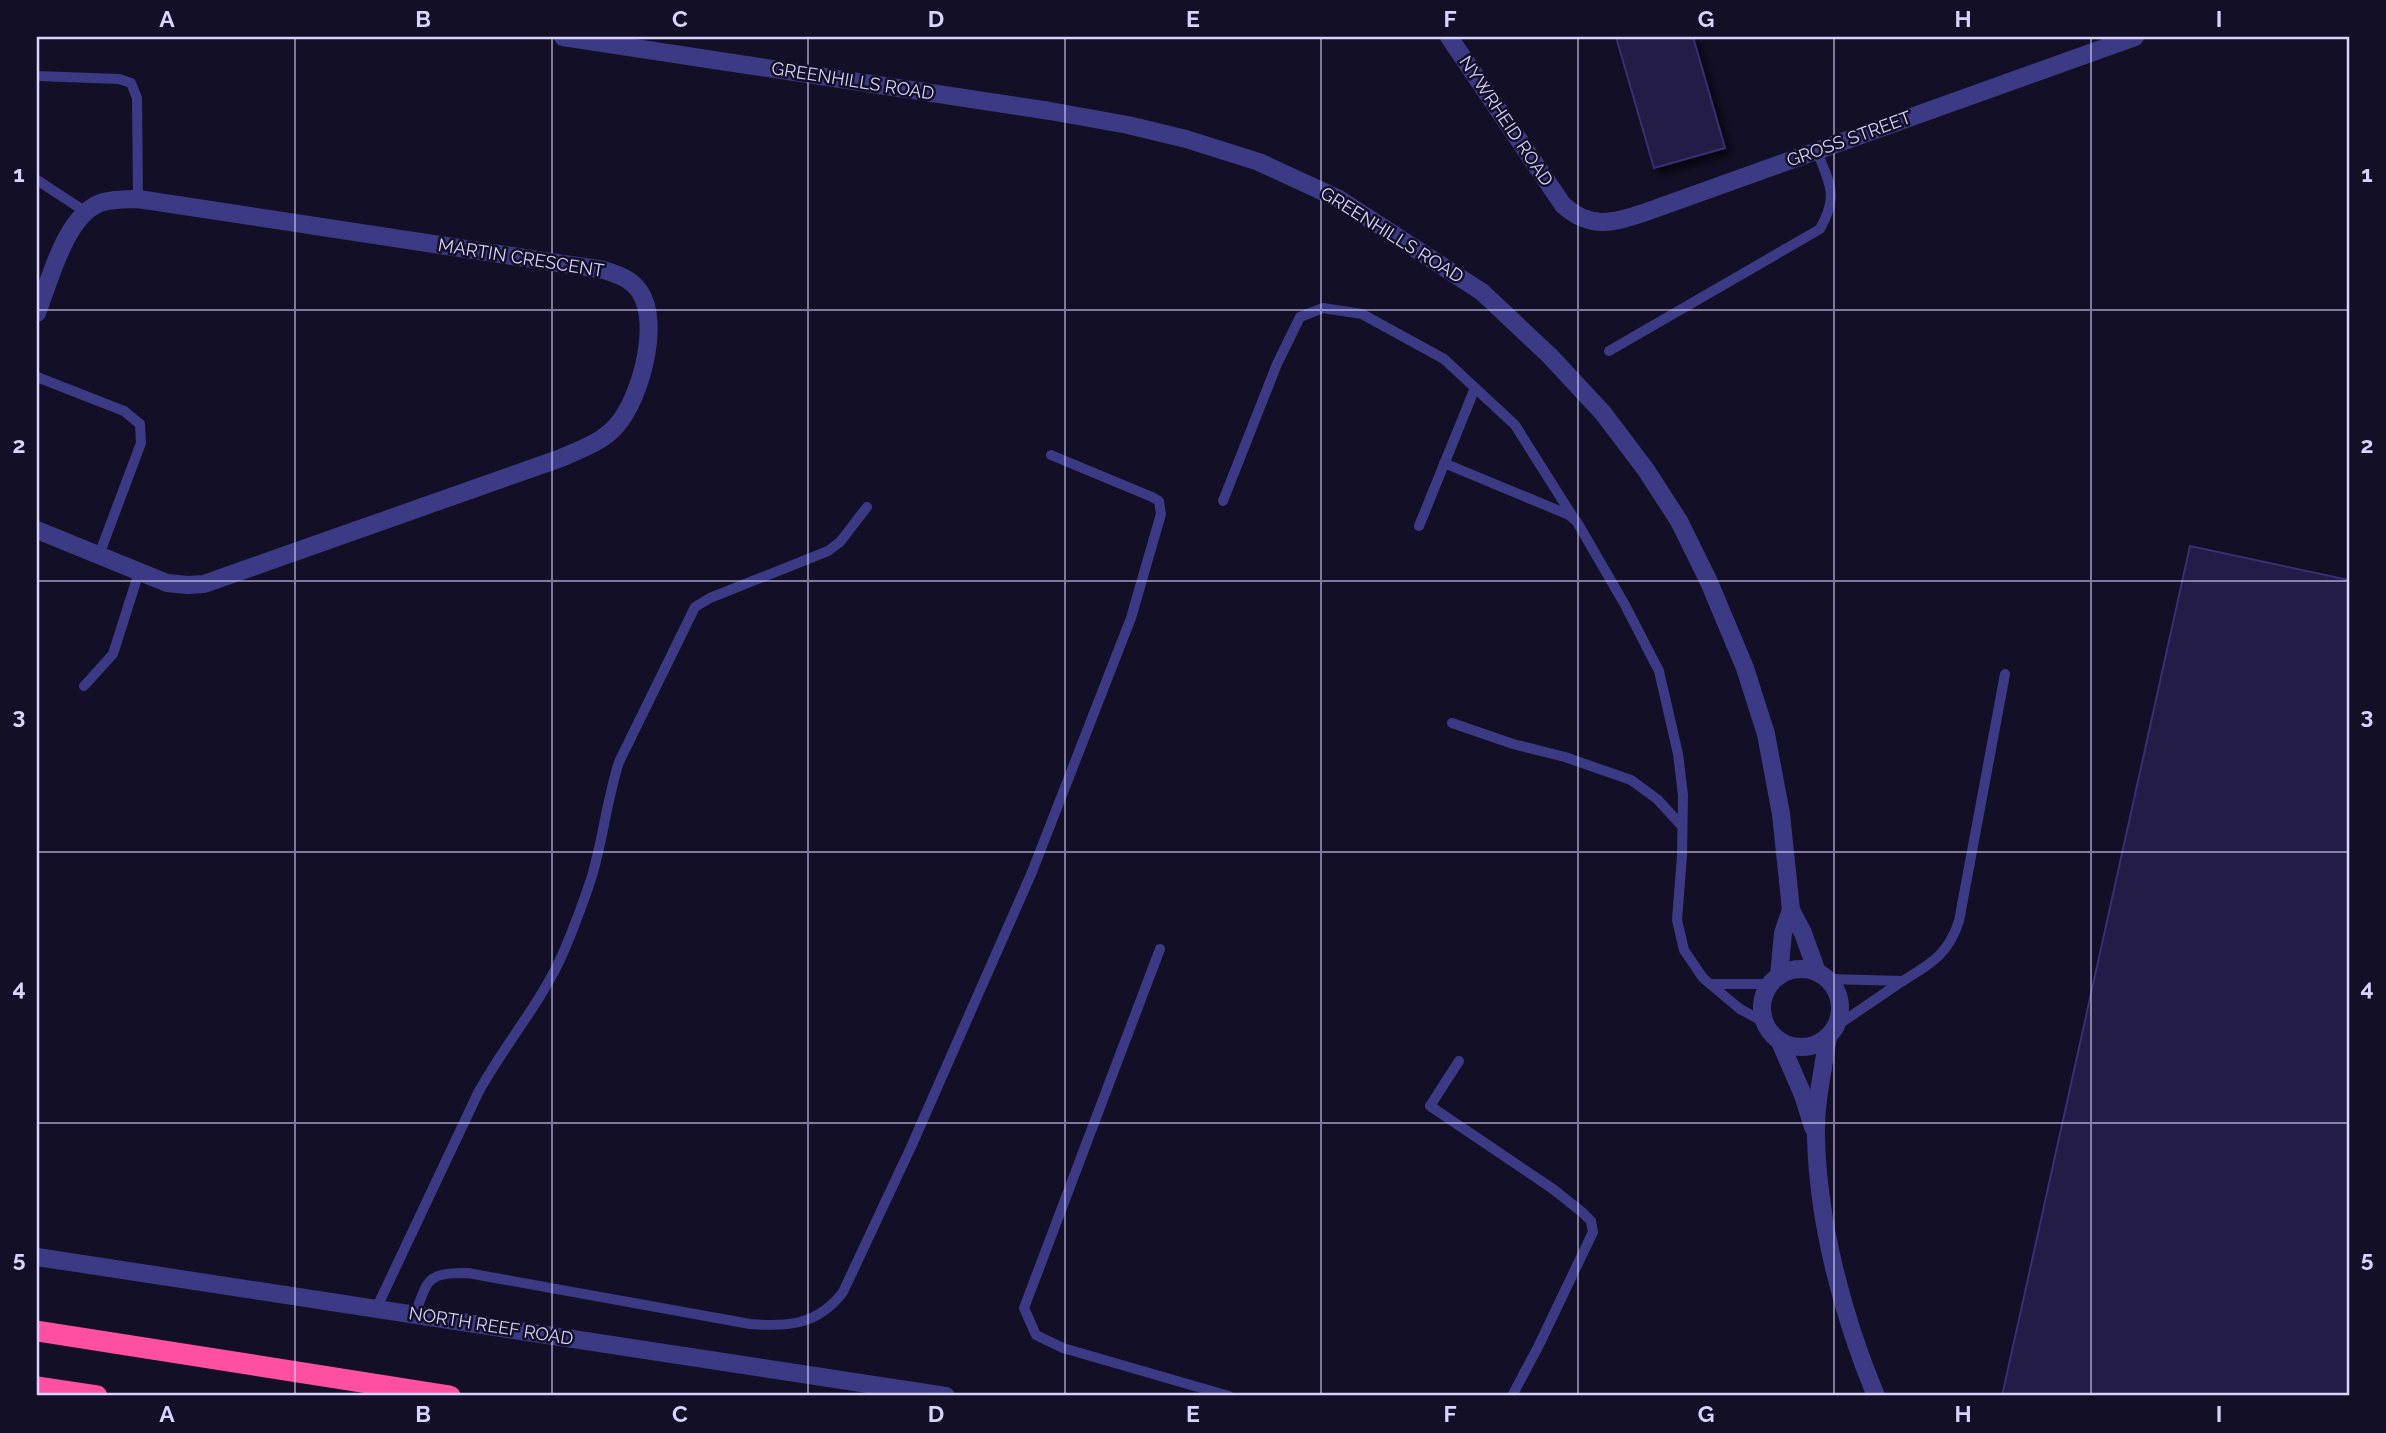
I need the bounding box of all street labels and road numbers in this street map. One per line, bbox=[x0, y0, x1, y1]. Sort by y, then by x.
street label: NYWRHEID ROAD bbox=[1455, 52, 1558, 190]
street label: GREENHILLS ROAD bbox=[770, 57, 936, 104]
street label: GROSS STREET bbox=[1784, 106, 1914, 171]
street label: GREENHILLS ROAD bbox=[1317, 182, 1468, 287]
street label: MARTIN CRESCENT bbox=[437, 234, 606, 281]
street label: NORTH REEF ROAD bbox=[407, 1302, 575, 1349]

